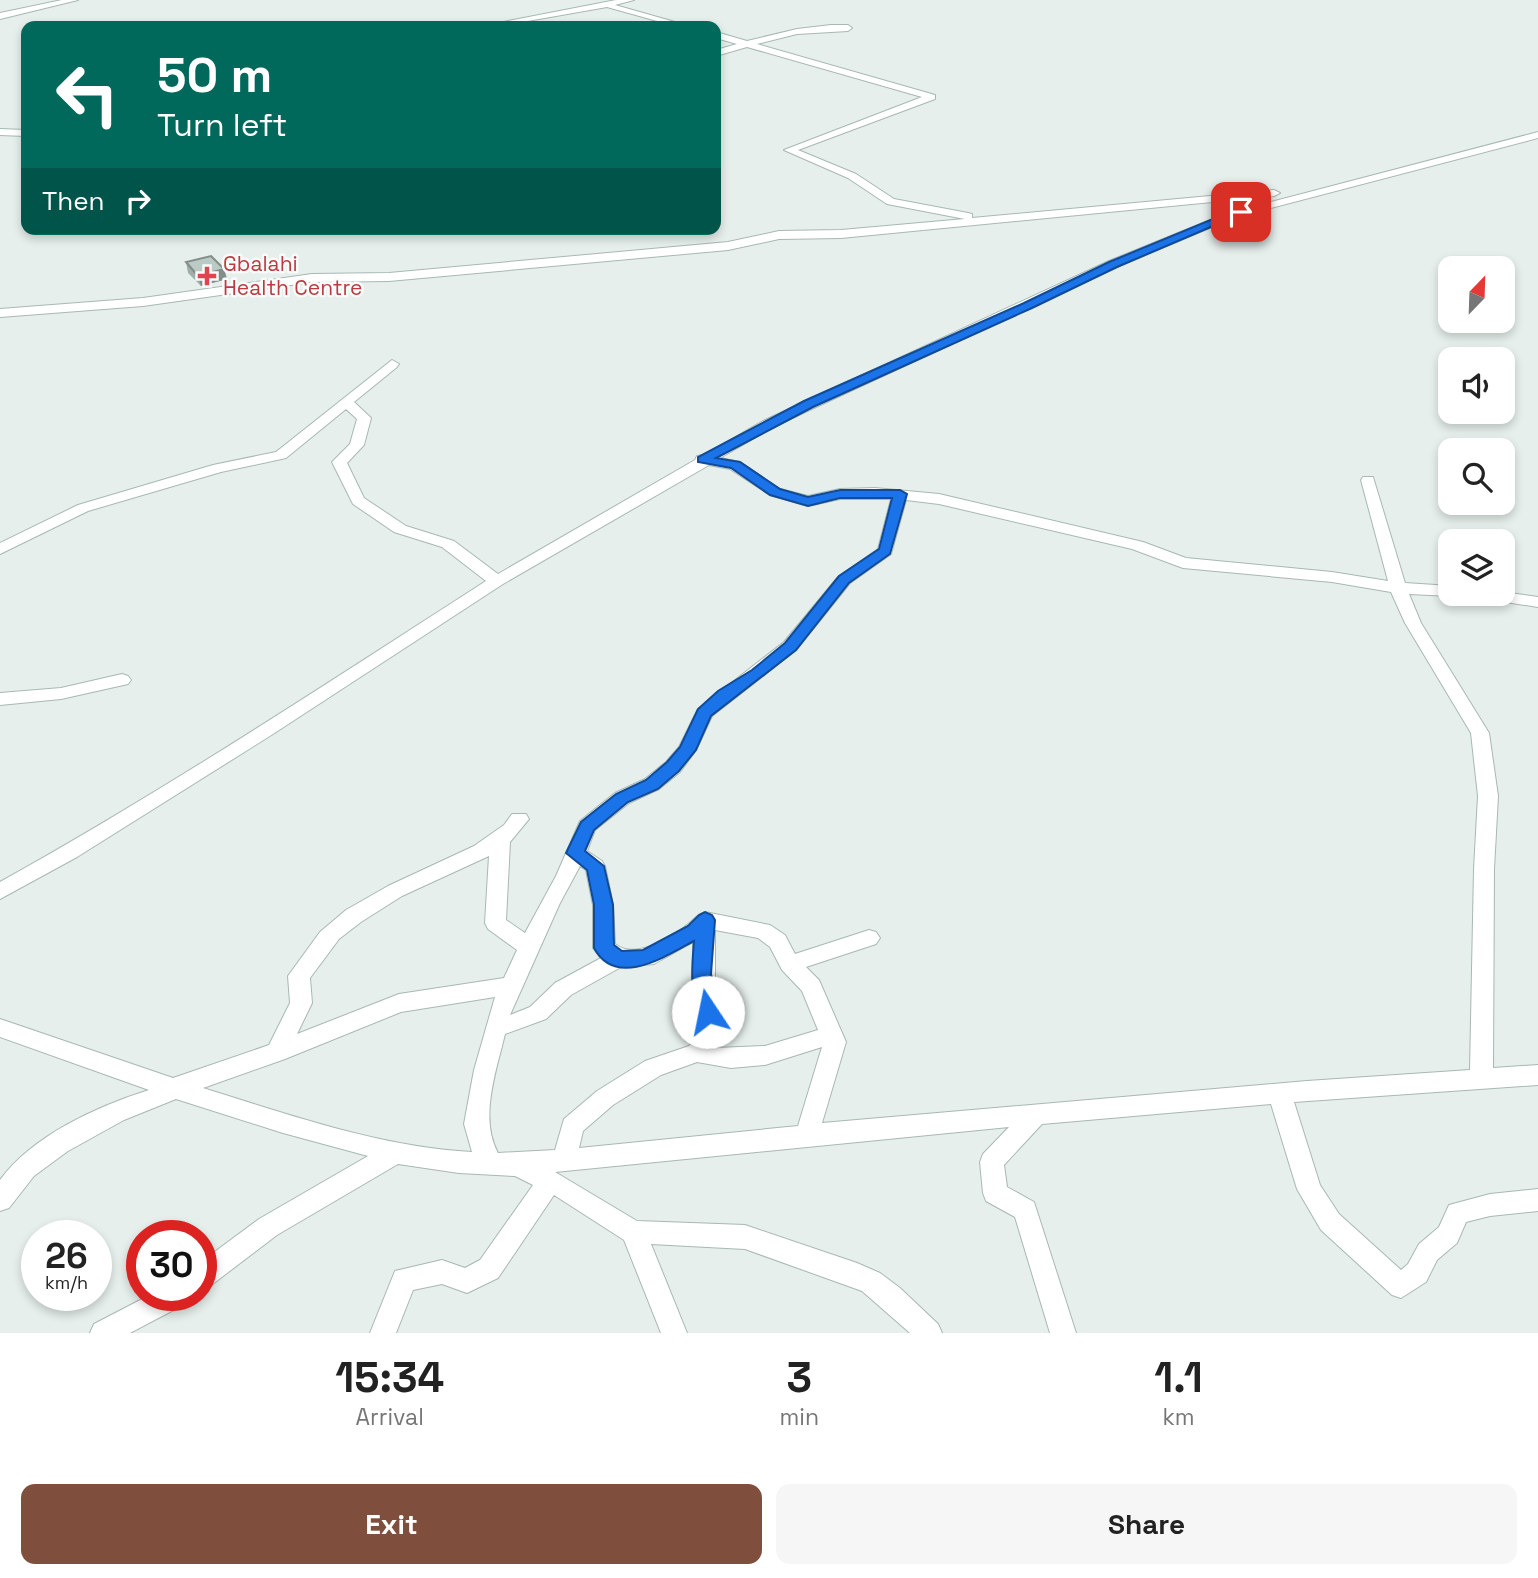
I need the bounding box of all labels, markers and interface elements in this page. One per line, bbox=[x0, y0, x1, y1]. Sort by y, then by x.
text: 50 m bbox=[157, 44, 272, 106]
icon: left bbox=[42, 49, 133, 140]
text: Turn left bbox=[157, 105, 287, 145]
icon: right bbox=[119, 182, 157, 220]
pin bbox=[1211, 182, 1271, 242]
text: Then bbox=[42, 184, 105, 218]
icon: arrive bbox=[1222, 193, 1260, 231]
place label: Gbalahi Health Centre bbox=[223, 250, 362, 301]
north arrow bbox=[1438, 256, 1516, 332]
map controls bbox=[1438, 256, 1515, 606]
marker: Gbalahi Health Centre bbox=[197, 266, 217, 286]
button: sound bbox=[1438, 347, 1515, 424]
button: search bbox=[1438, 438, 1515, 515]
button: layers bbox=[1438, 529, 1515, 606]
position arrow bbox=[671, 975, 745, 1049]
speed limit sign: 30 bbox=[126, 1220, 217, 1311]
text: 26 bbox=[45, 1234, 88, 1278]
text: km/h bbox=[45, 1271, 88, 1294]
text: 15:34 bbox=[335, 1351, 444, 1404]
text: 3 bbox=[787, 1351, 812, 1404]
text: 1.1 bbox=[1154, 1351, 1203, 1404]
text: Arrival bbox=[356, 1402, 424, 1432]
text: min bbox=[780, 1402, 819, 1432]
text: km bbox=[1162, 1402, 1195, 1432]
button: Exit bbox=[21, 1484, 762, 1564]
button: Share bbox=[776, 1484, 1517, 1564]

